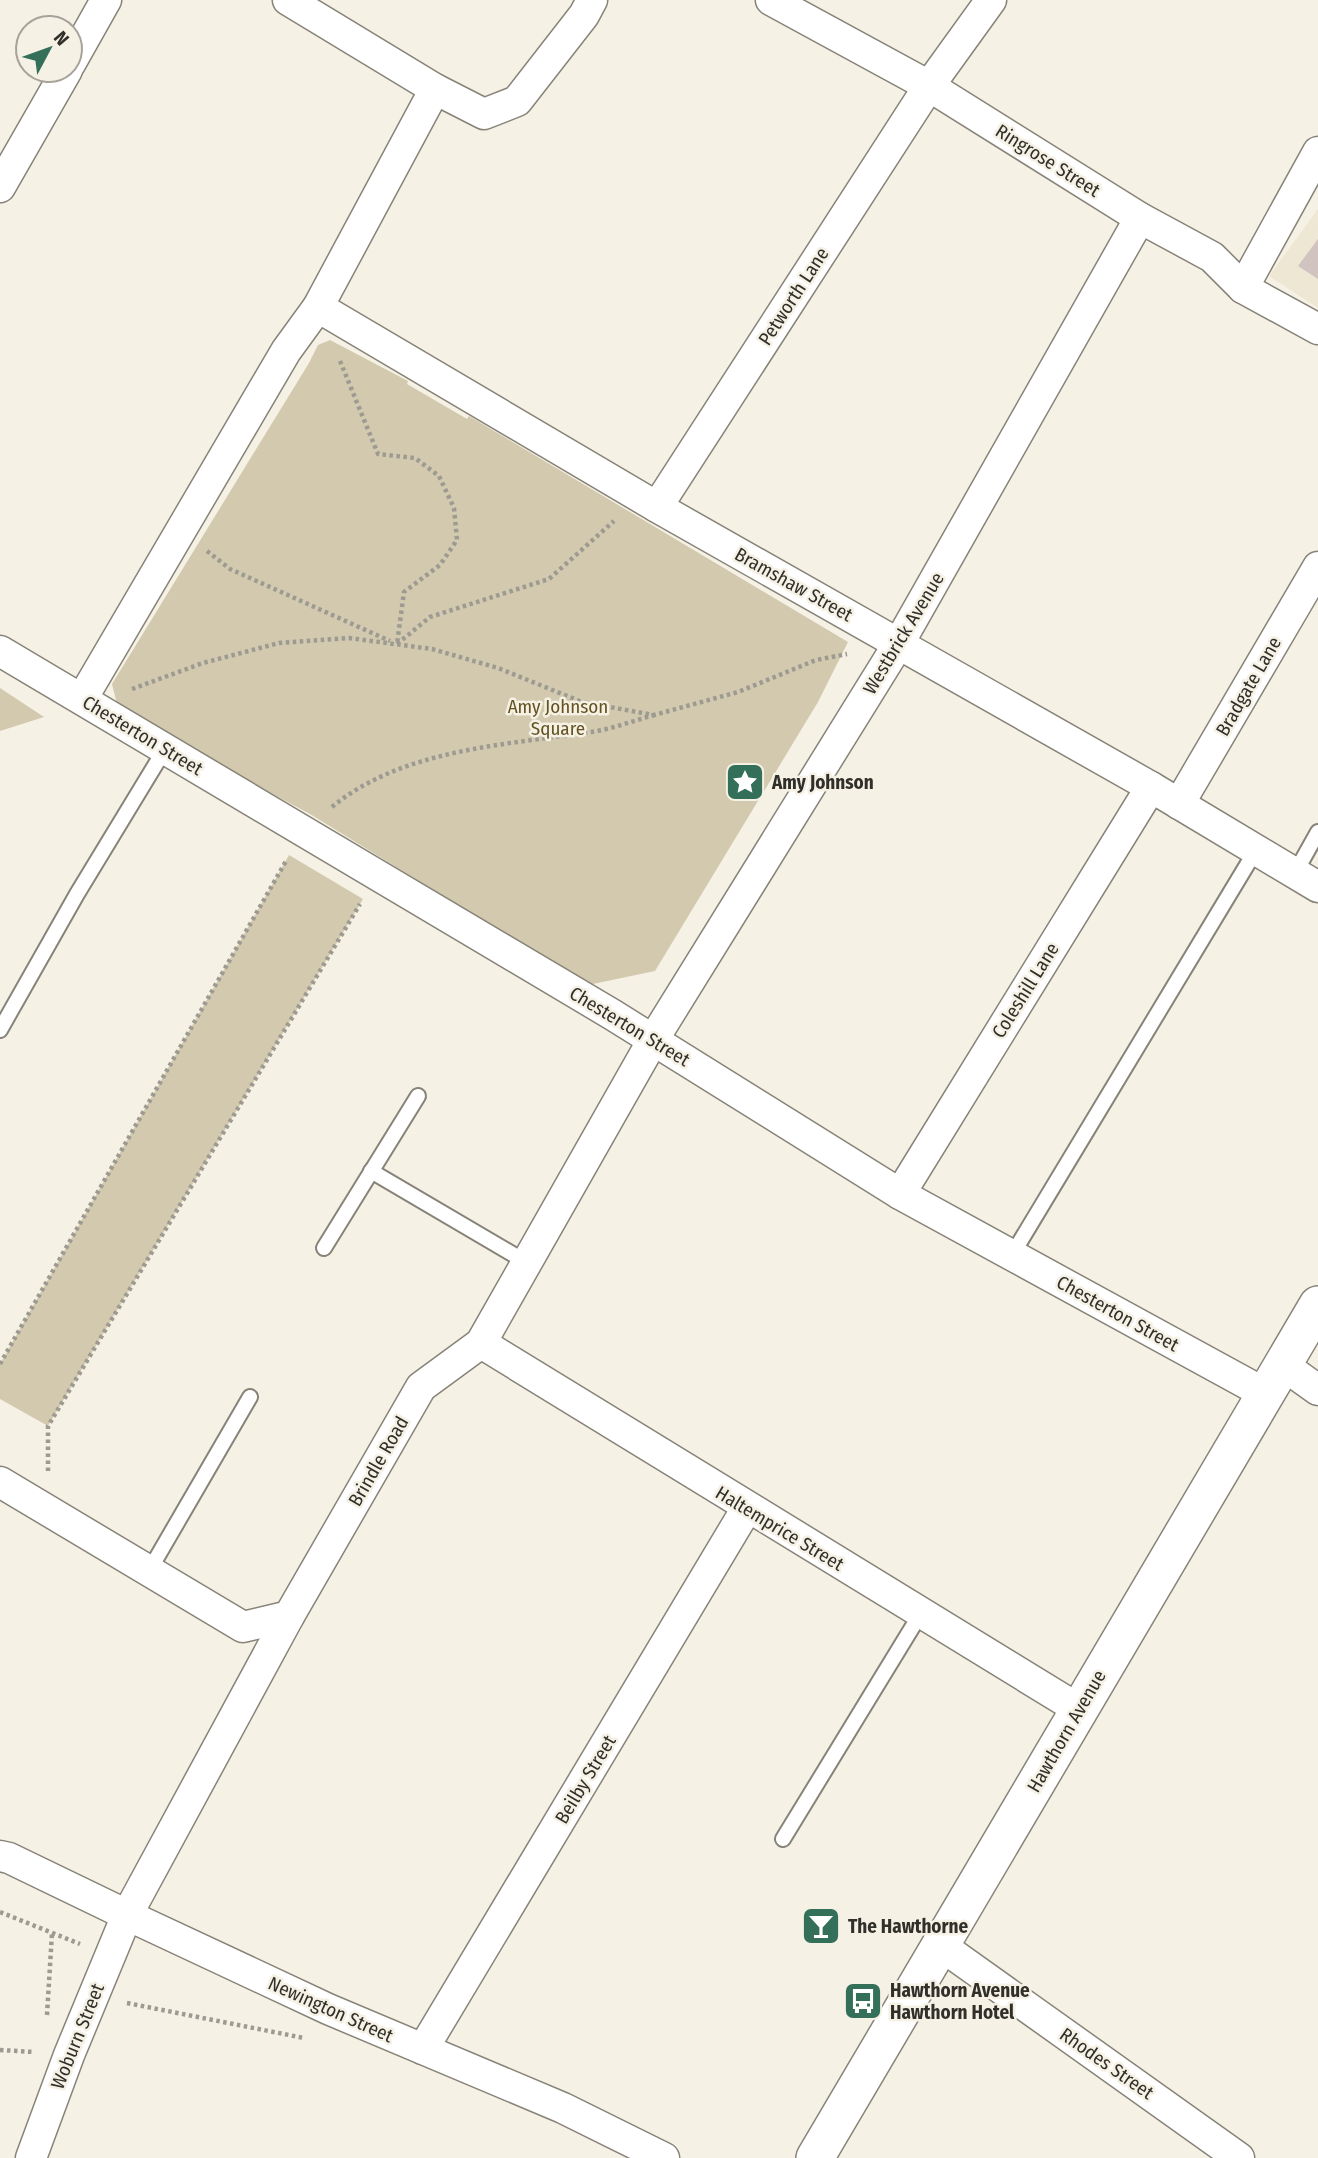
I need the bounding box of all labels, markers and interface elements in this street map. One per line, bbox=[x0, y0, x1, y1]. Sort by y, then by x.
north arrow bbox=[14, 14, 84, 84]
text: N bbox=[49, 26, 74, 50]
street label: Ringrose Street bbox=[991, 119, 1105, 202]
street label: Petworth Lane bbox=[753, 243, 833, 349]
street label: Bramshaw Street bbox=[731, 543, 857, 627]
street label: Westbrick Avenue bbox=[858, 568, 949, 698]
street label: Bradgate Lane bbox=[1211, 633, 1286, 740]
street label: Chesterton Street bbox=[79, 691, 208, 781]
park label: Amy Johnson Square bbox=[508, 695, 608, 740]
place icon: Amy Johnson bbox=[724, 761, 766, 803]
place label: Amy Johnson bbox=[771, 771, 874, 794]
street label: Coleshill Lane bbox=[987, 938, 1064, 1042]
street label: Chesterton Street bbox=[566, 982, 695, 1072]
street label: Chesterton Street bbox=[1053, 1270, 1184, 1357]
street label: Brindle Road bbox=[343, 1412, 413, 1510]
street label: Haltemprice Street bbox=[711, 1481, 849, 1576]
street label: Hawthorn Avenue bbox=[1022, 1666, 1111, 1797]
street label: Beilby Street bbox=[550, 1730, 621, 1828]
bar icon: The Hawthorne bbox=[800, 1905, 842, 1947]
place label: The Hawthorne bbox=[848, 1915, 968, 1938]
street label: Newington Street bbox=[265, 1972, 397, 2048]
street label: Woburn Street bbox=[46, 1979, 109, 2092]
place label: Hawthorn Avenue Hawthorn Hotel bbox=[890, 1979, 1030, 2024]
bus stop icon: Hawthorn Avenue Hawthorn Hotel bbox=[842, 1980, 884, 2022]
street label: Rhodes Street bbox=[1055, 2023, 1159, 2105]

